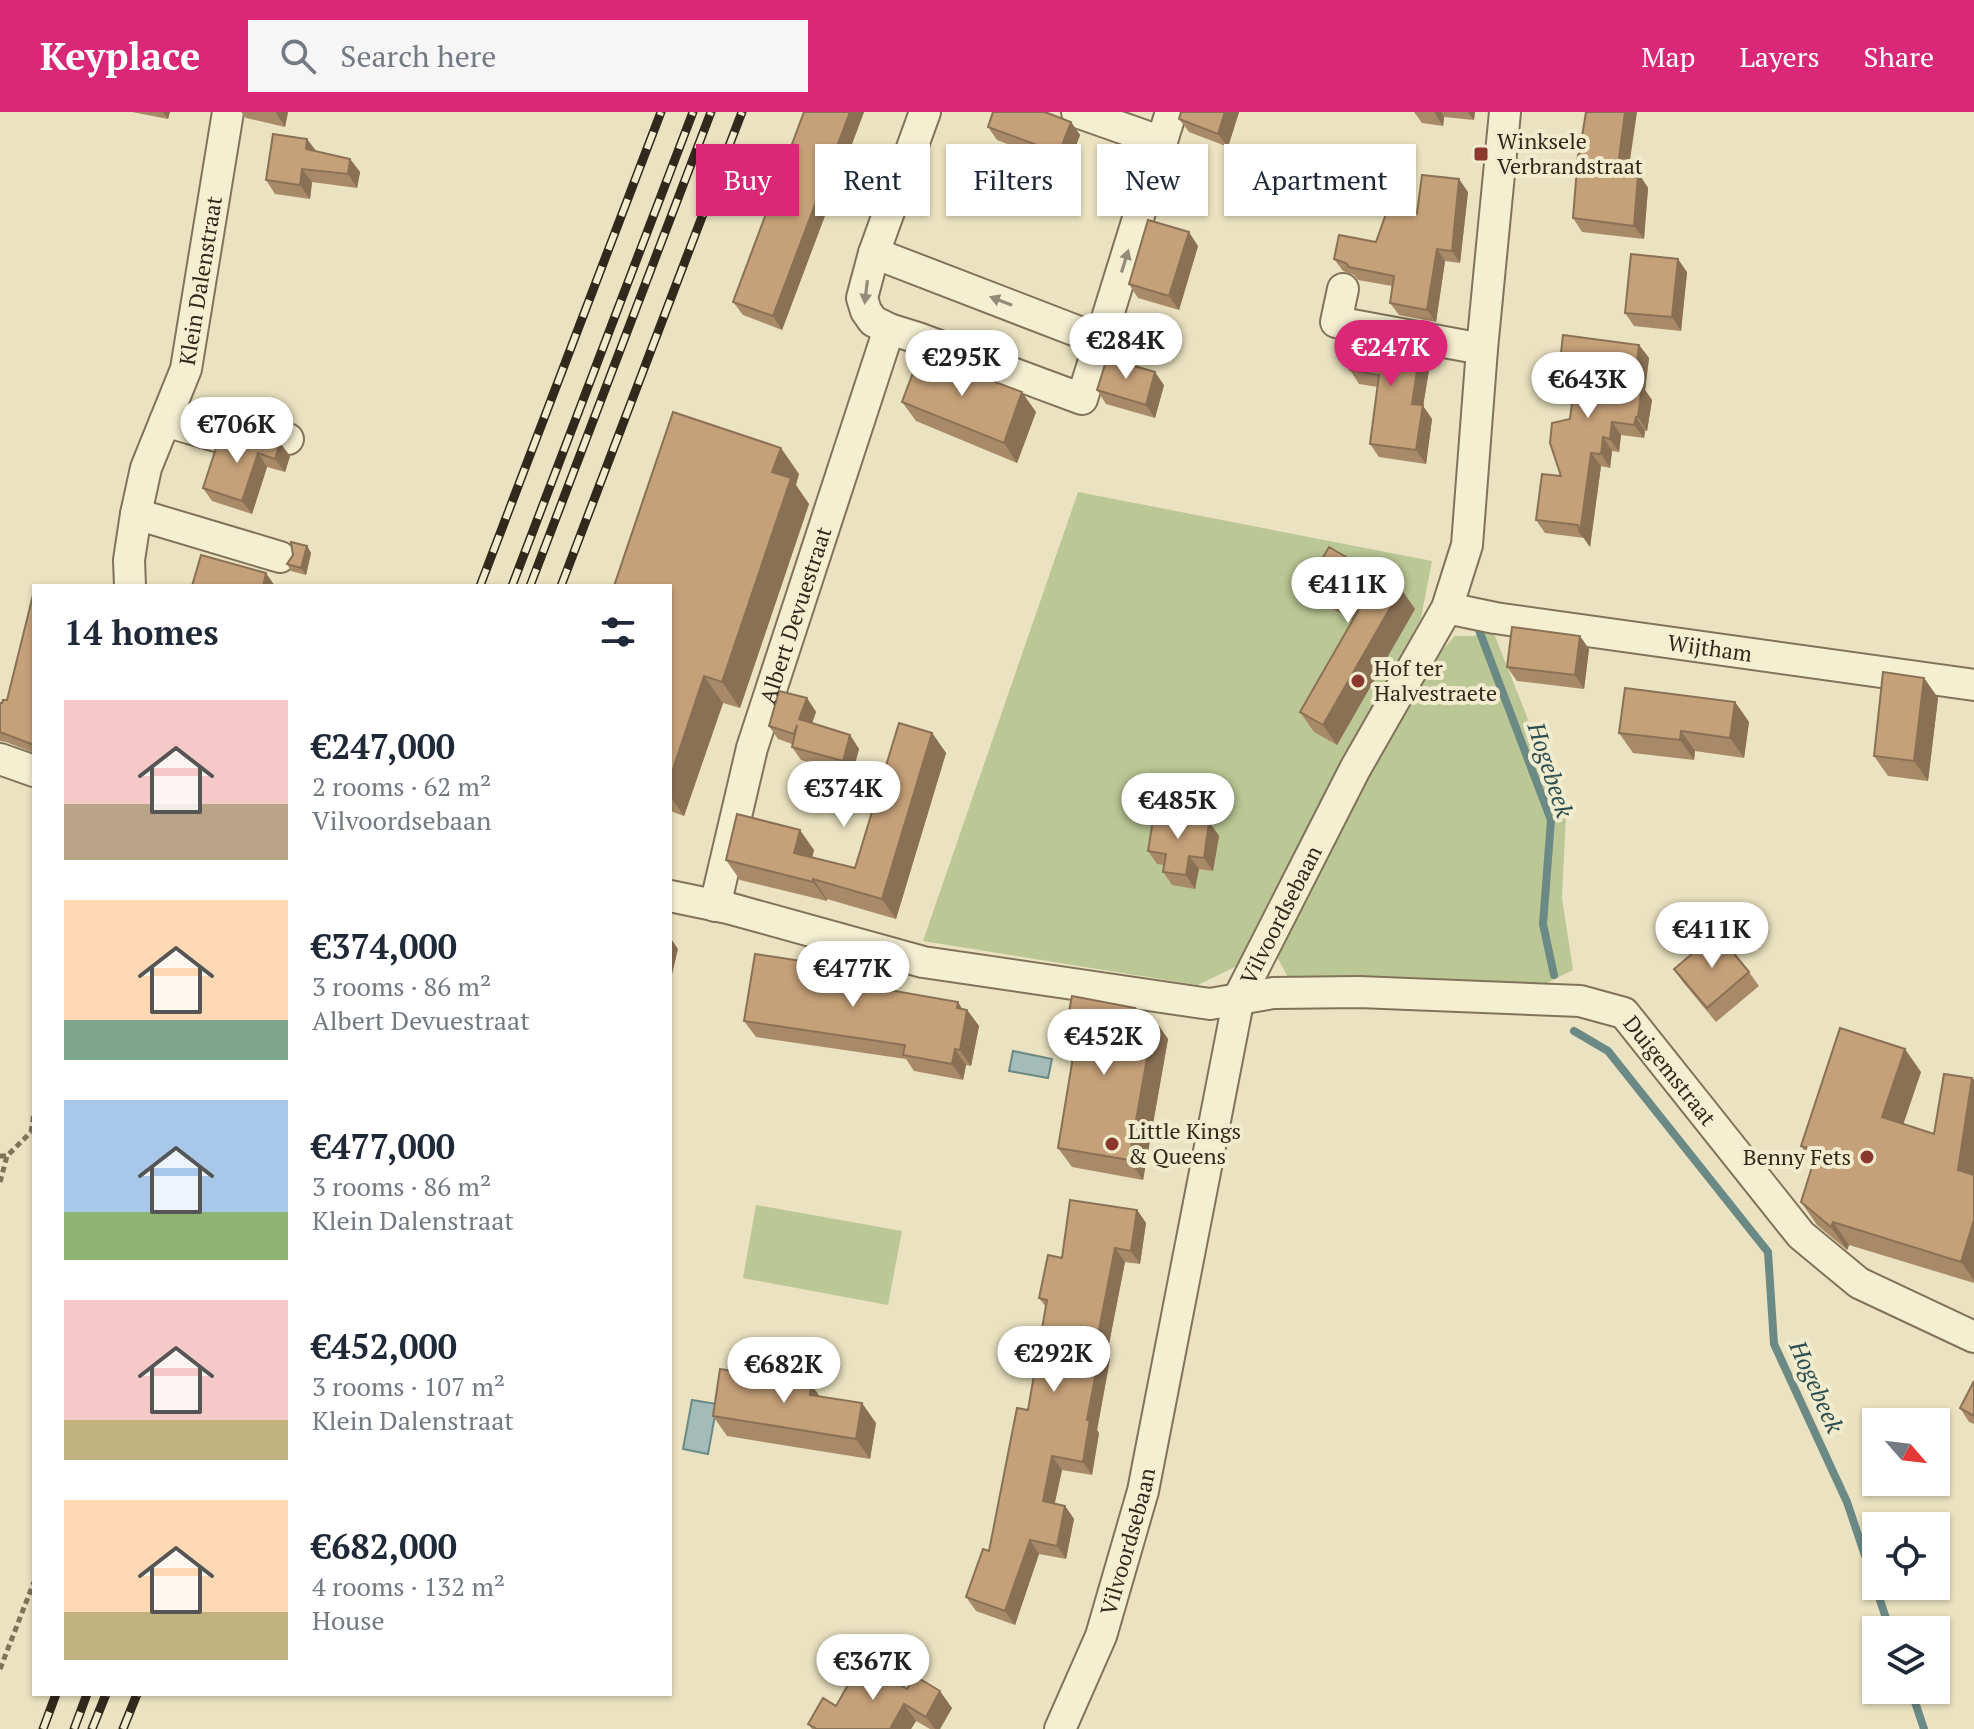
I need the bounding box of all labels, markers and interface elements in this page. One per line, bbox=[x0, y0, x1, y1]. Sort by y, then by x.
search box bbox=[248, 20, 808, 92]
text: Keyplace bbox=[40, 31, 200, 81]
icon: search bbox=[276, 34, 320, 78]
text: Search here bbox=[340, 36, 496, 76]
text: Map bbox=[1641, 38, 1695, 75]
text: Layers bbox=[1739, 38, 1820, 75]
text: Share bbox=[1864, 38, 1934, 75]
place label: Winksele Verbrandstraat bbox=[1497, 126, 1643, 180]
chip: Buy bbox=[696, 144, 799, 216]
chip: Rent bbox=[815, 144, 930, 216]
chip: Filters bbox=[946, 144, 1081, 216]
chip: New bbox=[1097, 144, 1208, 216]
chip: Apartment bbox=[1224, 144, 1416, 216]
marker: Winksele Verbrandstraat bbox=[1472, 145, 1490, 163]
street label: Klein Dalenstraat bbox=[172, 194, 228, 367]
one-way arrow bbox=[1119, 249, 1131, 273]
one-way arrow bbox=[859, 279, 872, 304]
one-way arrow bbox=[989, 295, 1013, 308]
pin: €284K bbox=[1070, 313, 1182, 381]
pin: €247K bbox=[1335, 320, 1447, 388]
text: €284K bbox=[1087, 322, 1165, 356]
text: €247K bbox=[1352, 329, 1430, 363]
pin: €295K bbox=[906, 330, 1018, 398]
text: €295K bbox=[923, 339, 1001, 373]
pin: €643K bbox=[1532, 352, 1644, 420]
text: €643K bbox=[1549, 361, 1627, 395]
pin: €706K bbox=[181, 397, 293, 465]
text: €706K bbox=[198, 406, 276, 440]
street label: Albert Devuestraat bbox=[753, 523, 837, 707]
pin: €411K bbox=[1292, 557, 1404, 625]
text: €411K bbox=[1309, 566, 1387, 600]
text: 14 homes bbox=[64, 610, 219, 655]
icon: filters bbox=[596, 610, 640, 654]
street label: Wijtham bbox=[1666, 627, 1754, 668]
place label: Hof ter Halvestraete bbox=[1374, 653, 1497, 707]
marker: Hof ter Halvestraete bbox=[1349, 672, 1367, 690]
water label: Hogebeek bbox=[1520, 717, 1581, 822]
text: €247,000 bbox=[312, 724, 455, 769]
icon: home bbox=[128, 732, 224, 828]
pin: €374K bbox=[788, 761, 900, 829]
text: 2 rooms · 62 m² bbox=[312, 769, 491, 803]
text: €374K bbox=[805, 770, 883, 804]
pin: €485K bbox=[1122, 773, 1234, 841]
text: €485K bbox=[1139, 782, 1217, 816]
text: Vilvoordsebaan bbox=[312, 803, 492, 837]
street label: Vilvoordsebaan bbox=[1233, 840, 1328, 989]
pin: €411K bbox=[1656, 902, 1768, 970]
text: €411K bbox=[1673, 911, 1751, 945]
text: €374,000 bbox=[312, 924, 457, 969]
icon: home bbox=[128, 932, 224, 1028]
pin: €477K bbox=[797, 941, 909, 1009]
text: €477K bbox=[814, 950, 892, 984]
text: 3 rooms · 86 m² bbox=[312, 969, 491, 1003]
text: Albert Devuestraat bbox=[312, 1003, 530, 1037]
pin: €452K bbox=[1048, 1009, 1160, 1077]
street label: Duigemstraat bbox=[1617, 1009, 1723, 1131]
text: €452K bbox=[1065, 1018, 1143, 1052]
place label: Little Kings & Queens bbox=[1128, 1116, 1241, 1170]
text: €477,000 bbox=[312, 1124, 455, 1169]
icon: home bbox=[128, 1132, 224, 1228]
marker: Little Kings & Queens bbox=[1103, 1135, 1121, 1153]
place label: Benny Fets bbox=[1743, 1142, 1851, 1171]
marker: Benny Fets bbox=[1858, 1148, 1876, 1166]
text: 3 rooms · 86 m² bbox=[312, 1169, 491, 1203]
text: Klein Dalenstraat bbox=[312, 1203, 514, 1237]
text: €452,000 bbox=[312, 1324, 457, 1369]
pin: €292K bbox=[998, 1326, 1110, 1394]
icon: home bbox=[128, 1332, 224, 1428]
water label: Hogebeek bbox=[1782, 1334, 1852, 1438]
text: €292K bbox=[1015, 1335, 1093, 1369]
pin: €682K bbox=[728, 1337, 840, 1405]
text: €682K bbox=[745, 1346, 823, 1380]
text: 3 rooms · 107 m² bbox=[312, 1369, 505, 1403]
text: Klein Dalenstraat bbox=[312, 1403, 514, 1437]
north arrow bbox=[1862, 1408, 1950, 1496]
map controls bbox=[1862, 1408, 1950, 1704]
street label: Vilvoordsebaan bbox=[1093, 1465, 1161, 1618]
button: locate bbox=[1862, 1512, 1950, 1600]
text: €682,000 bbox=[312, 1524, 457, 1569]
icon: home bbox=[128, 1532, 224, 1628]
text: 4 rooms · 132 m² bbox=[312, 1569, 505, 1603]
text: House bbox=[312, 1603, 385, 1637]
button: layers bbox=[1862, 1616, 1950, 1704]
pin: €367K bbox=[817, 1634, 929, 1702]
text: €367K bbox=[834, 1643, 912, 1677]

